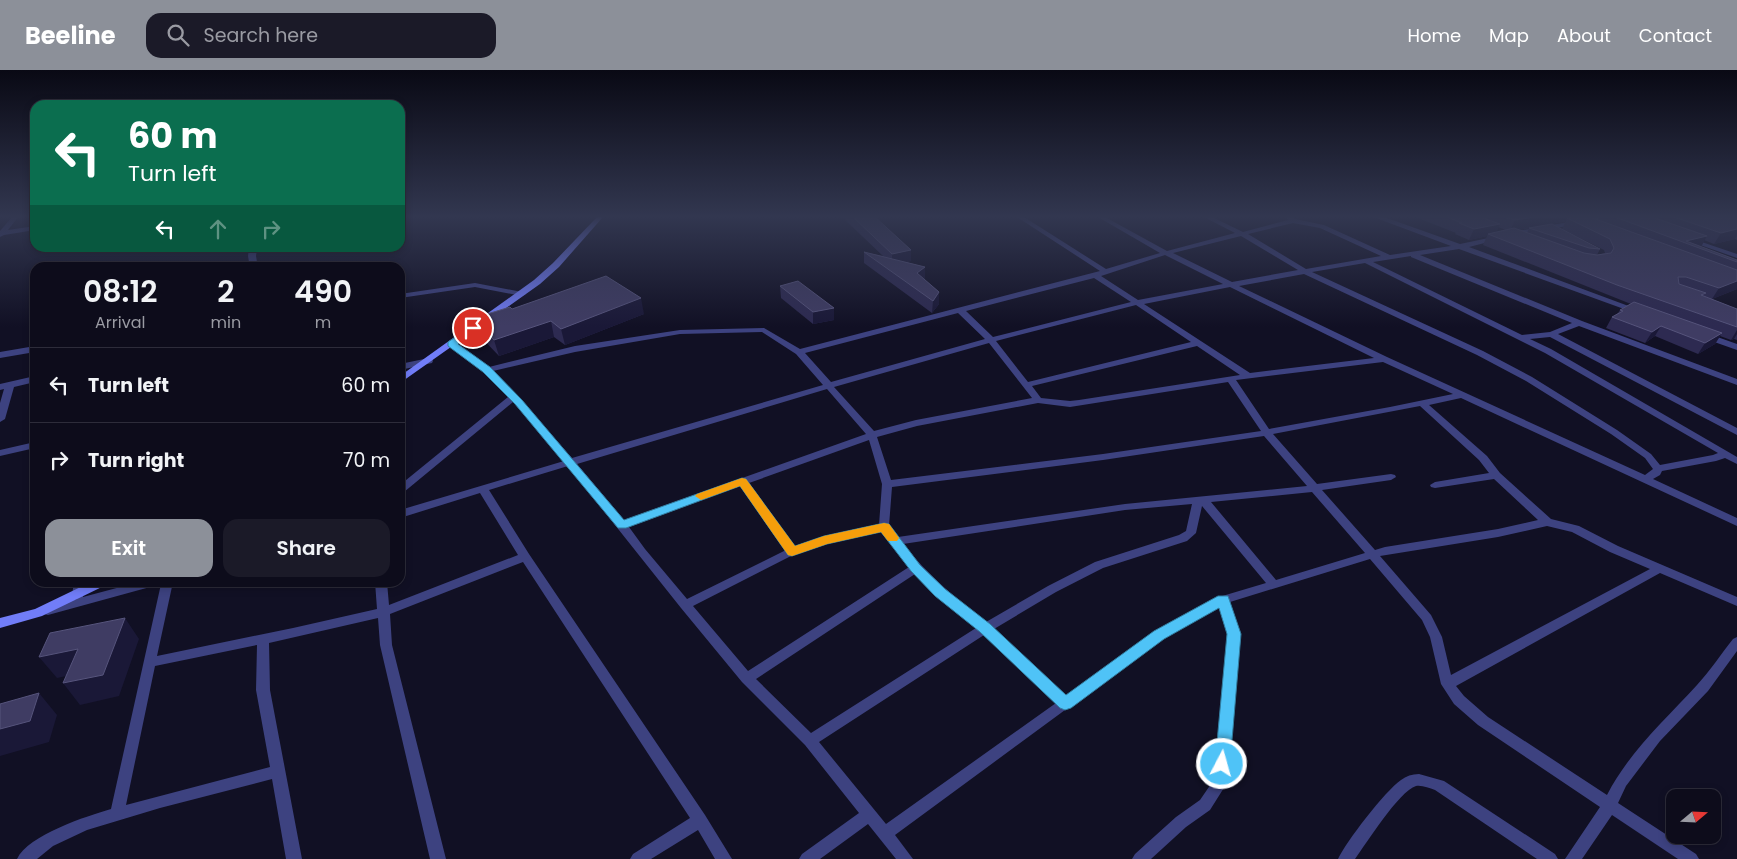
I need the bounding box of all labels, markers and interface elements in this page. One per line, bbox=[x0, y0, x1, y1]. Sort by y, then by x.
search box bbox=[146, 13, 496, 58]
text: Beeline bbox=[25, 19, 116, 52]
icon: search bbox=[164, 21, 192, 49]
text: Search here bbox=[204, 22, 318, 49]
text: Home bbox=[1407, 23, 1461, 48]
text: Map bbox=[1489, 23, 1529, 48]
text: About bbox=[1557, 23, 1611, 48]
text: Contact bbox=[1639, 23, 1712, 48]
text: 60 m bbox=[128, 111, 218, 160]
icon: left bbox=[45, 120, 110, 185]
text: Turn left bbox=[128, 158, 216, 189]
icon: left bbox=[151, 215, 179, 243]
icon: ahead bbox=[204, 215, 232, 243]
icon: right bbox=[257, 215, 285, 243]
text: 08:12 bbox=[83, 270, 158, 313]
text: 2 bbox=[217, 270, 234, 313]
text: 490 bbox=[294, 270, 352, 313]
pin bbox=[452, 307, 494, 349]
text: Arrival bbox=[95, 311, 145, 334]
text: min bbox=[210, 311, 241, 334]
text: m bbox=[315, 311, 331, 334]
icon: arrive bbox=[459, 314, 487, 342]
icon: left bbox=[45, 371, 73, 399]
text: Turn left bbox=[88, 372, 169, 399]
text: 60 m bbox=[341, 372, 390, 399]
icon: right bbox=[45, 446, 73, 474]
text: Turn right bbox=[88, 447, 184, 474]
text: 70 m bbox=[343, 447, 390, 474]
button: Exit bbox=[45, 519, 213, 577]
button: Share bbox=[223, 519, 390, 577]
position arrow bbox=[1195, 737, 1247, 789]
north arrow bbox=[1666, 789, 1721, 844]
map controls bbox=[1666, 789, 1721, 844]

